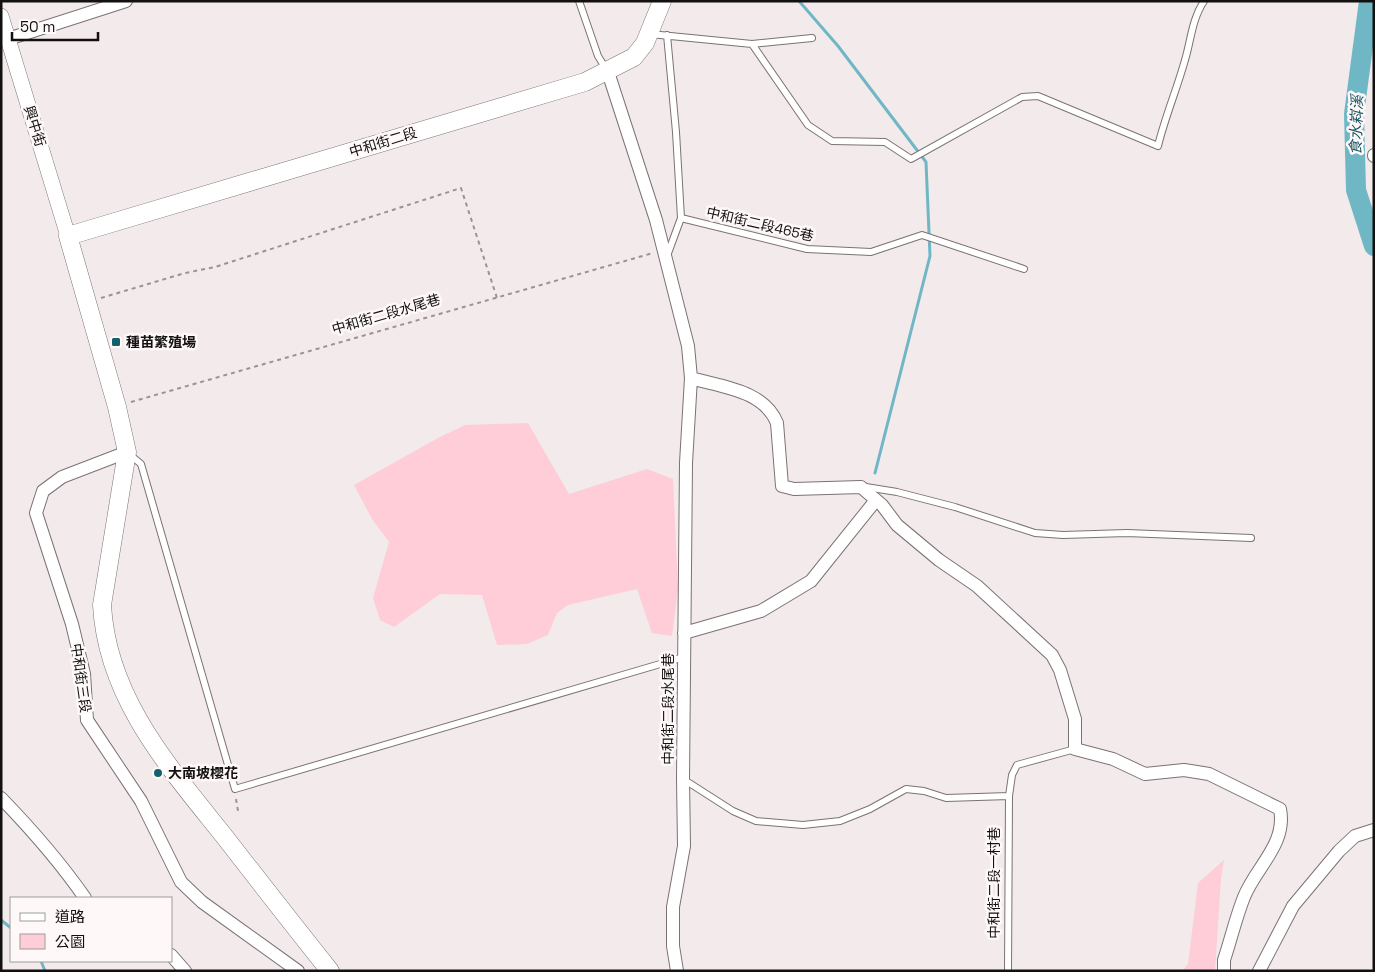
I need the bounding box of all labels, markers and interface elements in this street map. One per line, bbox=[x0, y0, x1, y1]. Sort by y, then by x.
scale bar bbox=[12, 10, 99, 42]
text: 50 m bbox=[20, 17, 55, 36]
water label: 食水嵙溪 bbox=[1345, 93, 1367, 155]
street label: 興中街 bbox=[20, 103, 50, 149]
street label: 中和街二段 bbox=[347, 123, 419, 161]
street label: 中和街二段465巷 bbox=[705, 203, 815, 245]
street label: 中和街二段水尾巷 bbox=[330, 290, 442, 338]
place label: 種苗繁殖場 bbox=[126, 333, 196, 351]
marker: 種苗繁殖場 bbox=[110, 336, 122, 348]
street label: 中和街三段 bbox=[67, 642, 95, 714]
street label: 中和街二段水尾巷 bbox=[659, 653, 677, 765]
place label: 大南坡櫻花 bbox=[168, 764, 238, 782]
marker: 大南坡櫻花 bbox=[152, 767, 164, 779]
street label: 中和街二段一村巷 bbox=[985, 827, 1003, 939]
legend bbox=[10, 897, 172, 962]
text: 道路 bbox=[55, 907, 85, 926]
text: 公園 bbox=[55, 932, 85, 951]

